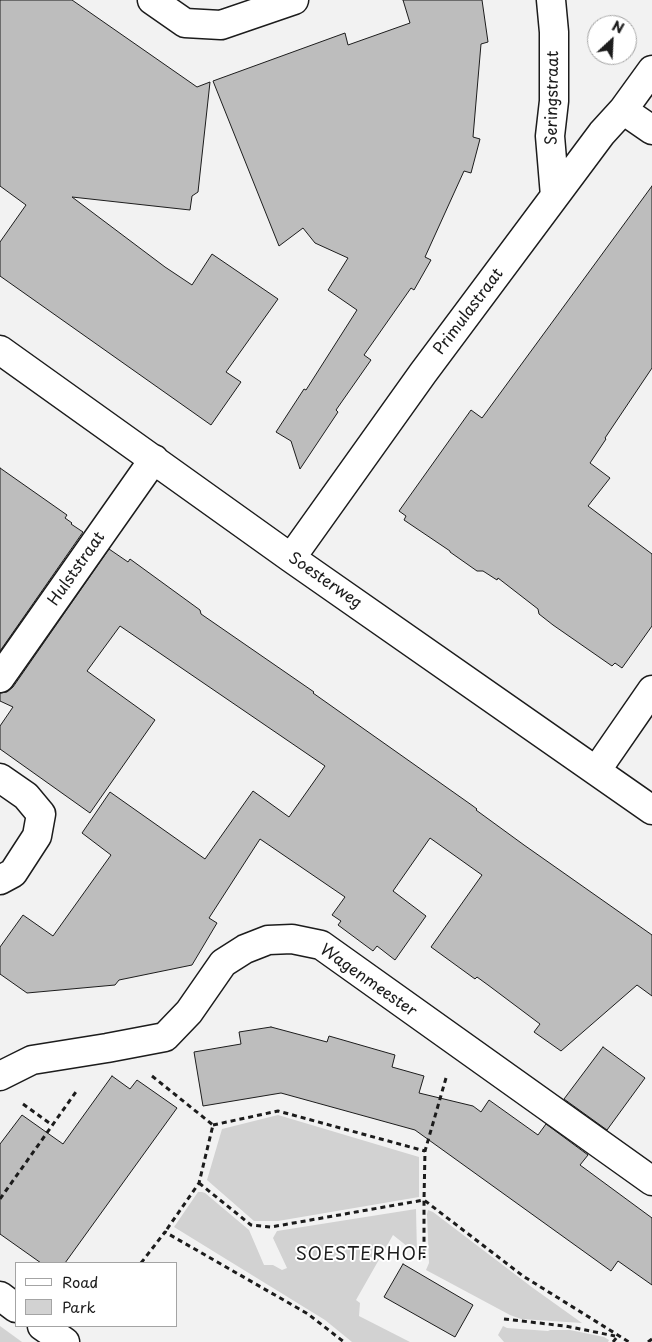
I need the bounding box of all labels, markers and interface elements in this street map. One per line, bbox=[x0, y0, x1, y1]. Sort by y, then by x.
north arrow bbox=[587, 15, 637, 65]
text: N bbox=[609, 15, 628, 39]
street label: Seringstraat bbox=[543, 51, 563, 145]
street label: Primulastraat bbox=[430, 265, 508, 359]
street label: Hulststraat bbox=[45, 528, 109, 610]
street label: Soesterweg bbox=[285, 549, 365, 613]
street label: Wagenmeester bbox=[316, 941, 420, 1021]
district label: SOESTERHOF bbox=[295, 1244, 429, 1266]
legend bbox=[15, 1262, 178, 1327]
text: Road bbox=[62, 1270, 98, 1293]
text: Park bbox=[62, 1295, 96, 1318]

